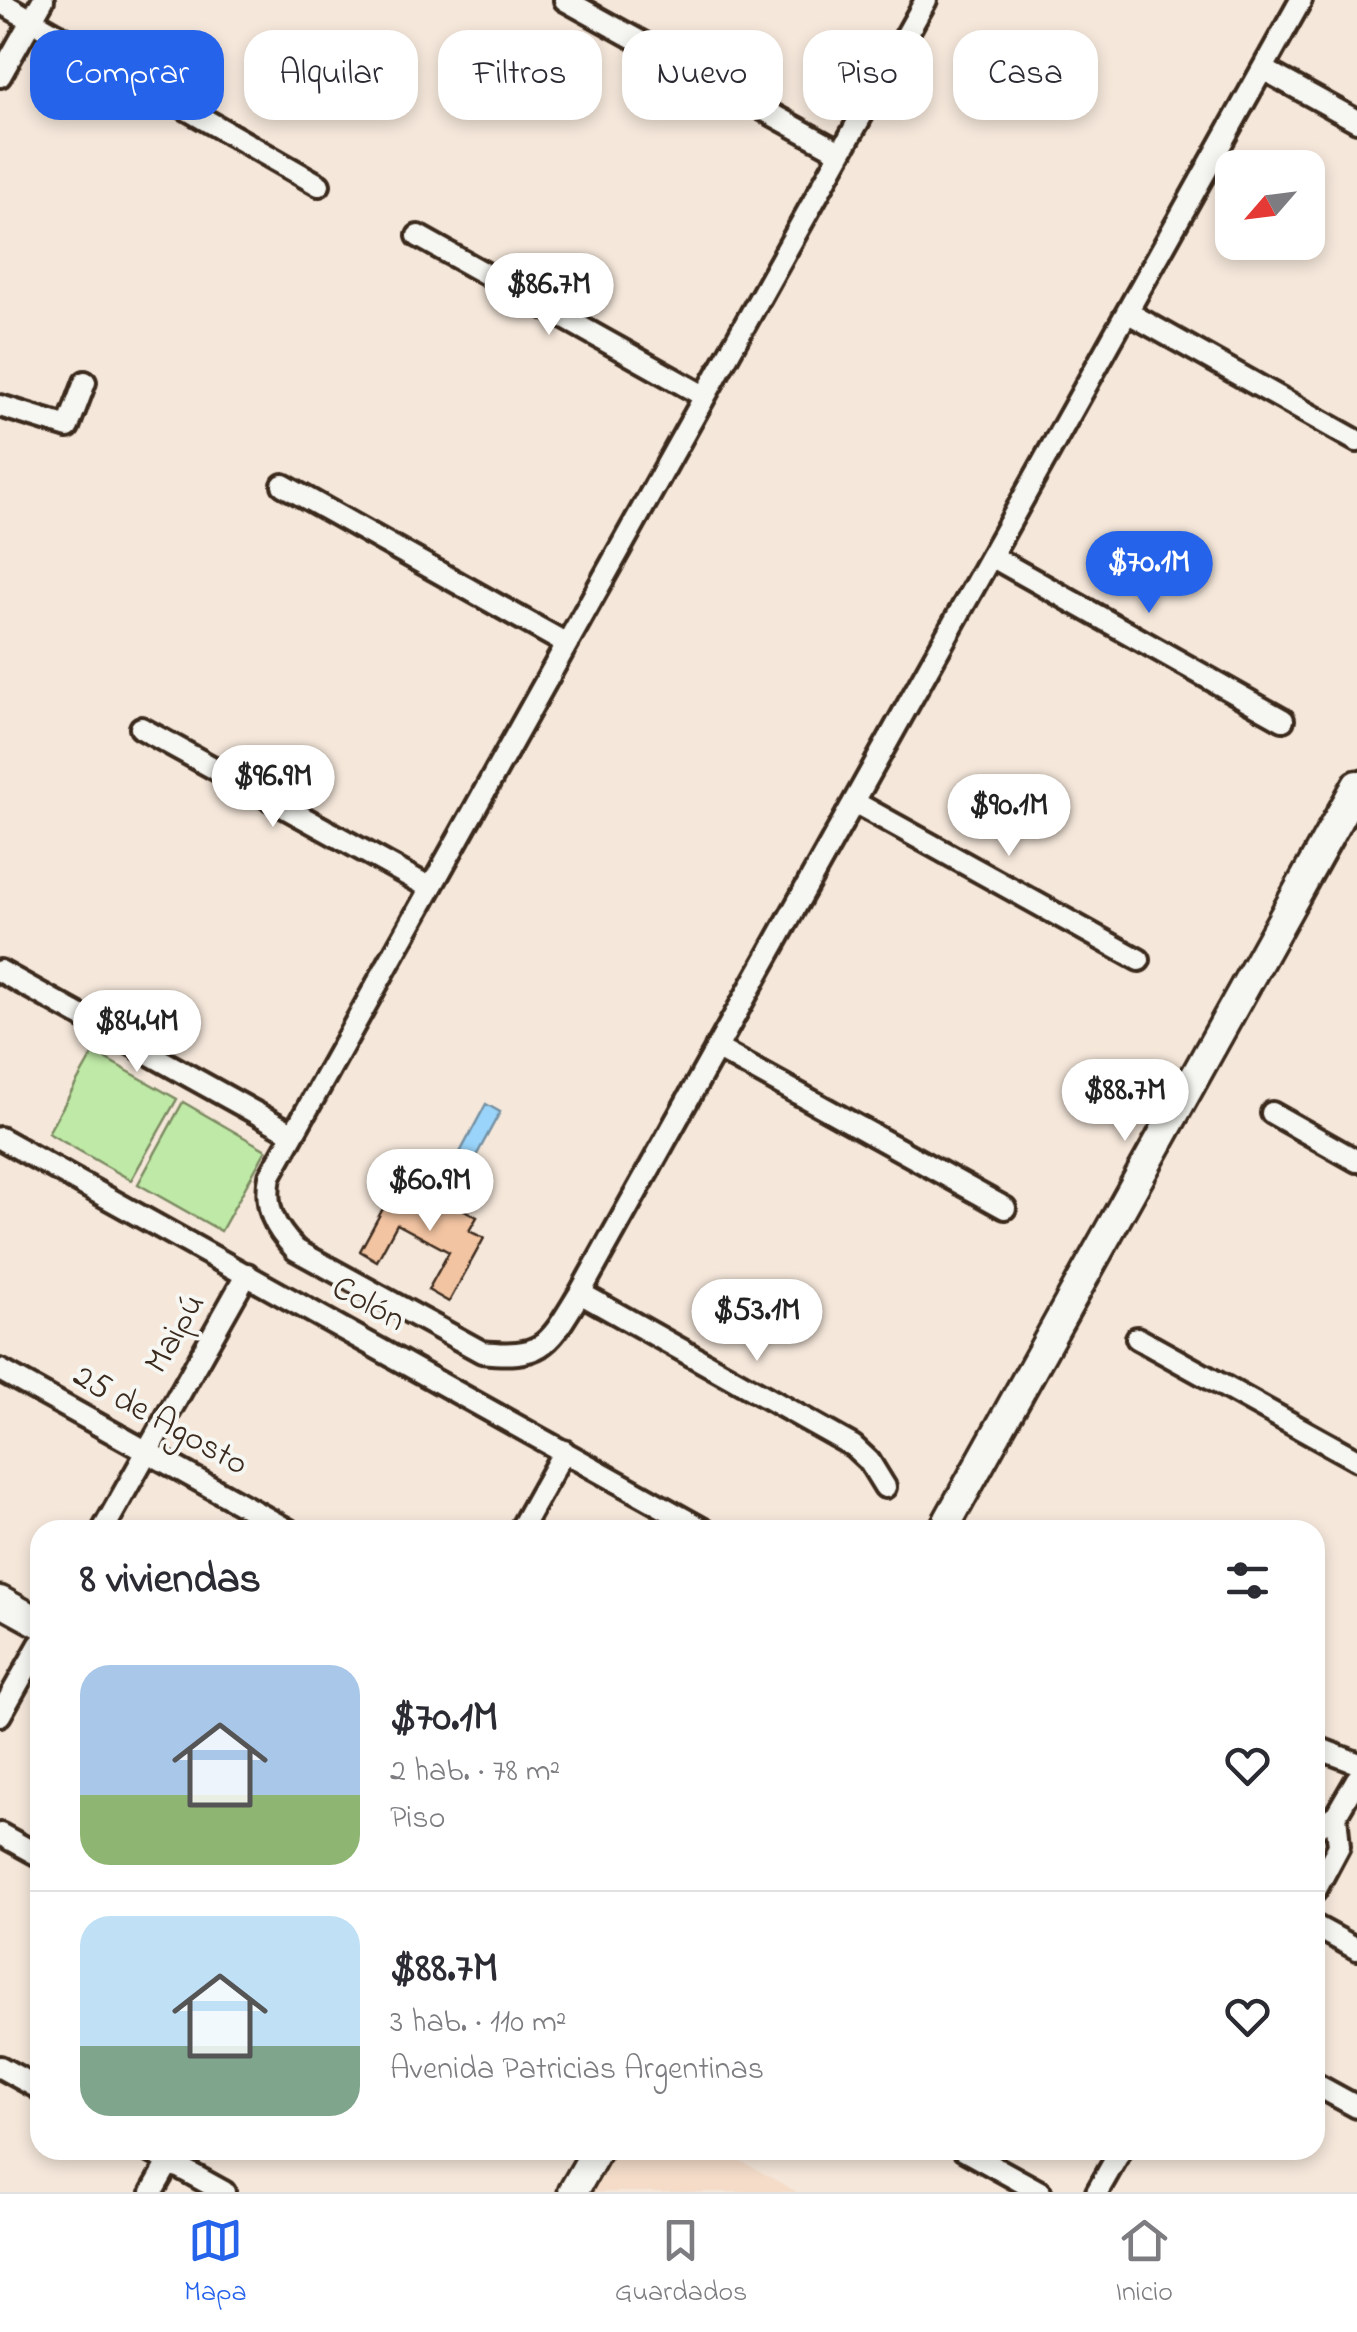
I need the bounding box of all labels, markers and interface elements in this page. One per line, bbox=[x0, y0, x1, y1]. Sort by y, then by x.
chip: Comprar bbox=[30, 30, 224, 120]
chip: Alquilar bbox=[244, 30, 418, 120]
chip: Filtros bbox=[438, 30, 602, 120]
chip: Nuevo bbox=[622, 30, 783, 120]
chip: Piso bbox=[803, 30, 933, 120]
chip: Casa bbox=[953, 30, 1098, 120]
north arrow bbox=[1215, 150, 1325, 260]
map controls bbox=[1215, 150, 1325, 260]
pin: $86.7M bbox=[468, 253, 630, 338]
text: $86.7M bbox=[507, 262, 591, 309]
pin: $70.1M bbox=[1068, 531, 1230, 616]
text: $70.1M bbox=[1108, 540, 1190, 587]
pin: $96.9M bbox=[192, 745, 354, 830]
text: $96.9M bbox=[234, 754, 312, 801]
pin: $90.1M bbox=[928, 774, 1090, 859]
text: $90.1M bbox=[970, 783, 1048, 830]
pin: $84.4M bbox=[56, 990, 218, 1075]
text: $84.4M bbox=[95, 999, 179, 1046]
pin: $88.7M bbox=[1044, 1059, 1206, 1144]
text: $88.7M bbox=[1084, 1068, 1166, 1115]
pin: $60.9M bbox=[349, 1149, 511, 1234]
text: $60.9M bbox=[389, 1158, 471, 1205]
street label: Colón bbox=[322, 1264, 414, 1346]
pin: $53.1M bbox=[676, 1279, 838, 1364]
street label: Maipú bbox=[133, 1284, 219, 1384]
text: $53.1M bbox=[713, 1288, 801, 1335]
street label: 25 de Agosto bbox=[63, 1352, 257, 1490]
text: 8 viviendas bbox=[80, 1550, 261, 1611]
icon: filters bbox=[1220, 1553, 1275, 1608]
text: $70.1M bbox=[390, 1688, 498, 1749]
icon: home bbox=[160, 1705, 280, 1825]
icon: heart bbox=[1220, 1738, 1275, 1793]
text: 2 hab. · 78 m² bbox=[390, 1749, 560, 1796]
text: Piso bbox=[390, 1796, 445, 1843]
text: $88.7M bbox=[390, 1939, 498, 2000]
icon: home bbox=[160, 1956, 280, 2076]
icon: heart bbox=[1220, 1989, 1275, 2044]
text: 3 hab. · 110 m² bbox=[390, 2000, 566, 2047]
text: Avenida Patricias Argentinas bbox=[390, 2047, 764, 2094]
tab: Mapa bbox=[184, 2213, 247, 2314]
tab: Guardados bbox=[615, 2213, 747, 2314]
tab: Inicio bbox=[1115, 2213, 1173, 2314]

